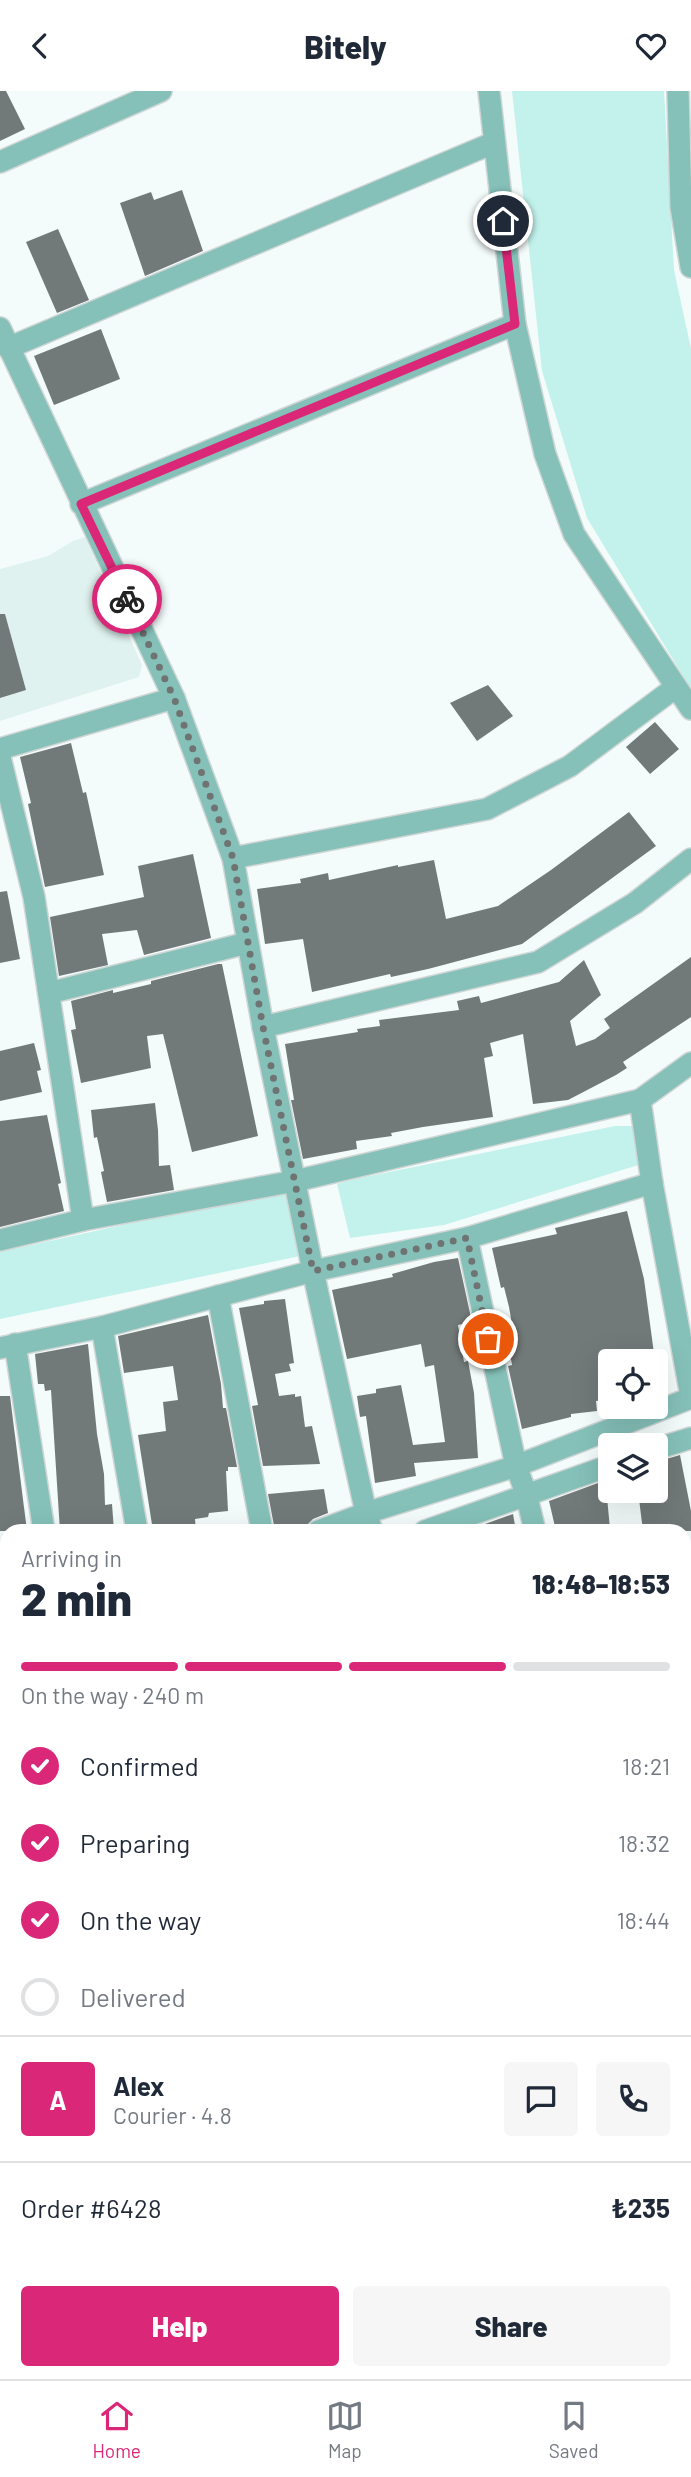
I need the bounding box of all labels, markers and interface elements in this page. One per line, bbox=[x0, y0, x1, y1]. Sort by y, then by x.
icon: back bbox=[21, 27, 59, 65]
text: Bitely bbox=[304, 27, 387, 65]
icon: heart bbox=[632, 27, 670, 65]
pin bbox=[473, 191, 533, 251]
icon: home bbox=[484, 202, 522, 240]
courier bbox=[92, 564, 162, 634]
icon: bike bbox=[108, 580, 146, 618]
pin bbox=[458, 1309, 518, 1369]
icon: bag bbox=[469, 1320, 507, 1358]
map controls bbox=[598, 1349, 668, 1503]
button: locate bbox=[598, 1349, 668, 1419]
button: layers bbox=[598, 1433, 668, 1503]
text: Arriving in bbox=[21, 1544, 122, 1572]
text: 18:48–18:53 bbox=[532, 1568, 670, 1599]
text: 2 min bbox=[21, 1570, 132, 1625]
text: On the way · 240 m bbox=[21, 1681, 204, 1709]
icon: check bbox=[21, 1747, 59, 1785]
text: Confirmed bbox=[80, 1750, 199, 1781]
text: 18:21 bbox=[622, 1752, 670, 1780]
icon: check bbox=[21, 1824, 59, 1862]
text: Preparing bbox=[80, 1827, 190, 1858]
text: 18:32 bbox=[618, 1829, 670, 1857]
icon: check bbox=[21, 1901, 59, 1939]
text: On the way bbox=[80, 1904, 201, 1935]
text: 18:44 bbox=[617, 1906, 670, 1934]
text: Delivered bbox=[80, 1981, 186, 2012]
button: chat bbox=[504, 2062, 578, 2136]
button: phone bbox=[596, 2062, 670, 2136]
text: Alex bbox=[113, 2070, 164, 2101]
text: A bbox=[49, 2084, 67, 2115]
text: Courier · 4.8 bbox=[113, 2101, 232, 2129]
text: Order #6428 bbox=[21, 2192, 162, 2223]
text: ₺235 bbox=[611, 2192, 670, 2223]
button: Help bbox=[21, 2286, 339, 2366]
button: Share bbox=[353, 2286, 670, 2366]
tab: Home bbox=[92, 2397, 141, 2462]
tab: Map bbox=[326, 2397, 364, 2462]
tab: Saved bbox=[549, 2397, 599, 2462]

